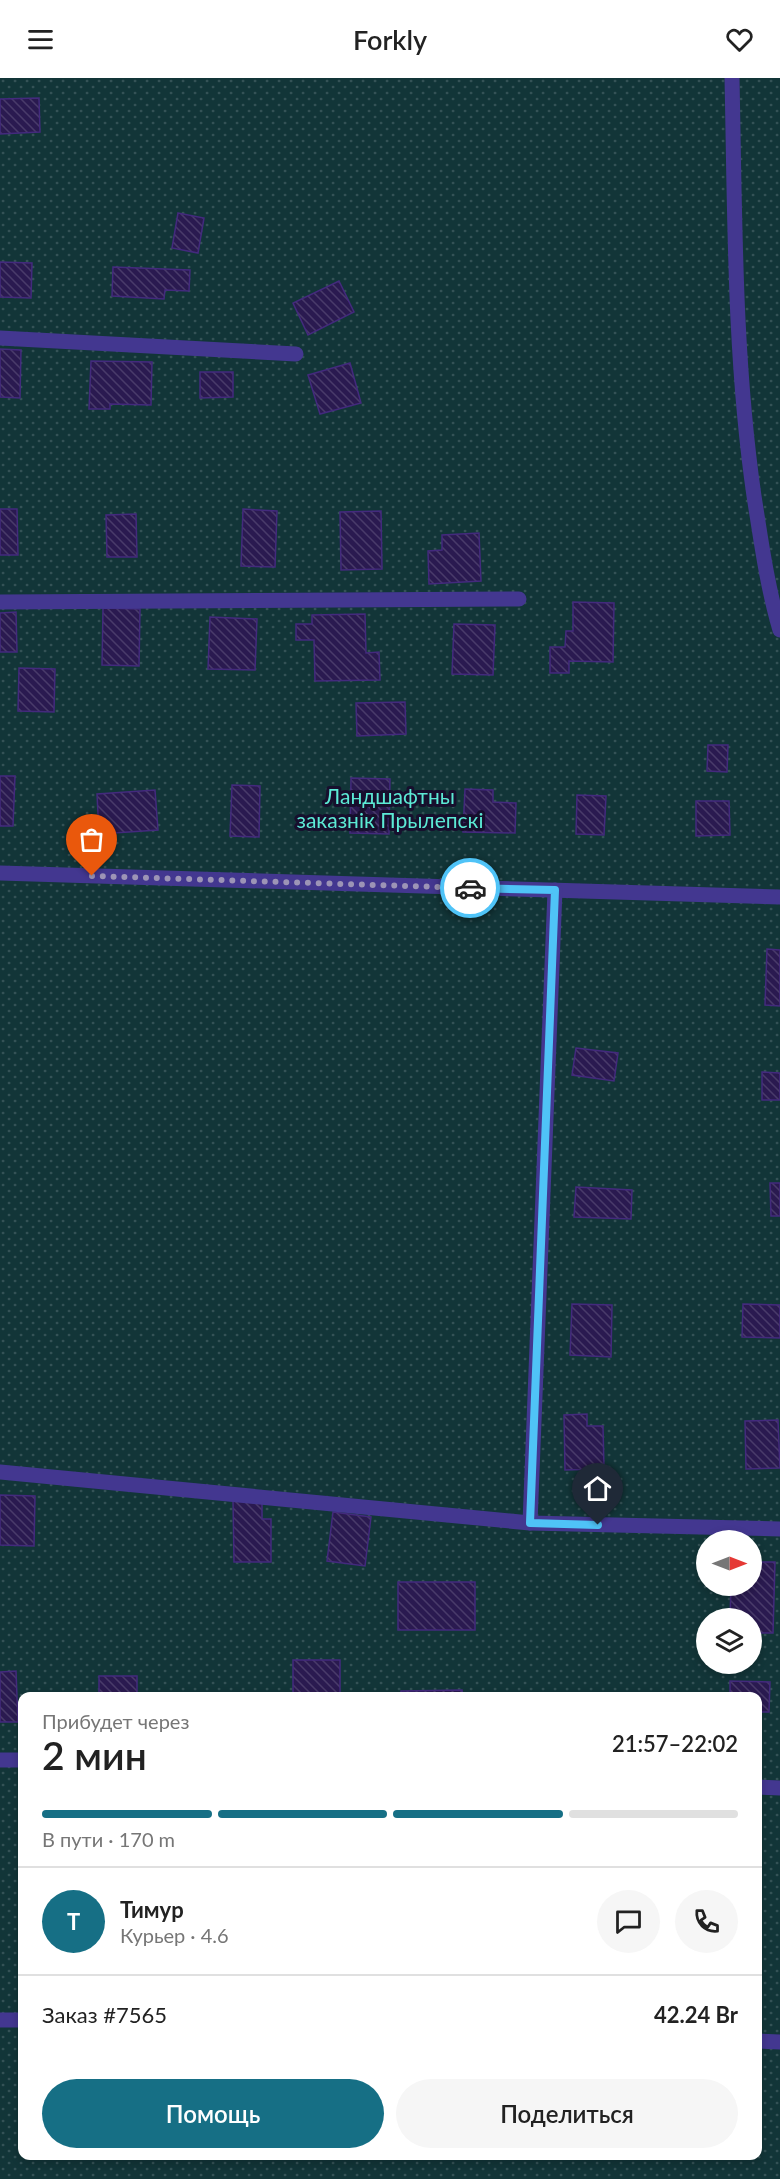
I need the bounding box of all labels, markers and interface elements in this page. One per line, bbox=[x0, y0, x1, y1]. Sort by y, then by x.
icon: menu bbox=[24, 23, 57, 56]
text: Forkly bbox=[353, 23, 427, 56]
icon: heart bbox=[723, 23, 756, 56]
park label: Ландшафтны заказнік Прылепскі bbox=[296, 783, 484, 832]
pin bbox=[66, 814, 117, 876]
icon: bag bbox=[75, 823, 108, 856]
courier bbox=[440, 858, 500, 918]
icon: car bbox=[454, 872, 487, 905]
pin bbox=[572, 1463, 623, 1525]
icon: home bbox=[581, 1472, 614, 1505]
north arrow bbox=[696, 1530, 762, 1596]
map controls bbox=[696, 1530, 762, 1674]
button: layers bbox=[696, 1608, 762, 1674]
text: Прибудет через bbox=[42, 1709, 189, 1733]
text: 21:57–22:02 bbox=[612, 1730, 738, 1757]
text: 2 мин bbox=[42, 1732, 147, 1778]
text: В пути · 170 m bbox=[42, 1827, 175, 1851]
button: chat bbox=[597, 1890, 660, 1953]
button: phone bbox=[675, 1890, 738, 1953]
text: Тимур bbox=[120, 1896, 184, 1923]
text: Т bbox=[67, 1908, 80, 1935]
text: Курьер · 4.6 bbox=[120, 1923, 229, 1947]
text: Заказ #7565 bbox=[42, 2001, 167, 2028]
text: 42.24 Br bbox=[654, 2001, 738, 2028]
button: Помощь bbox=[42, 2079, 384, 2148]
button: Поделиться bbox=[396, 2079, 738, 2148]

